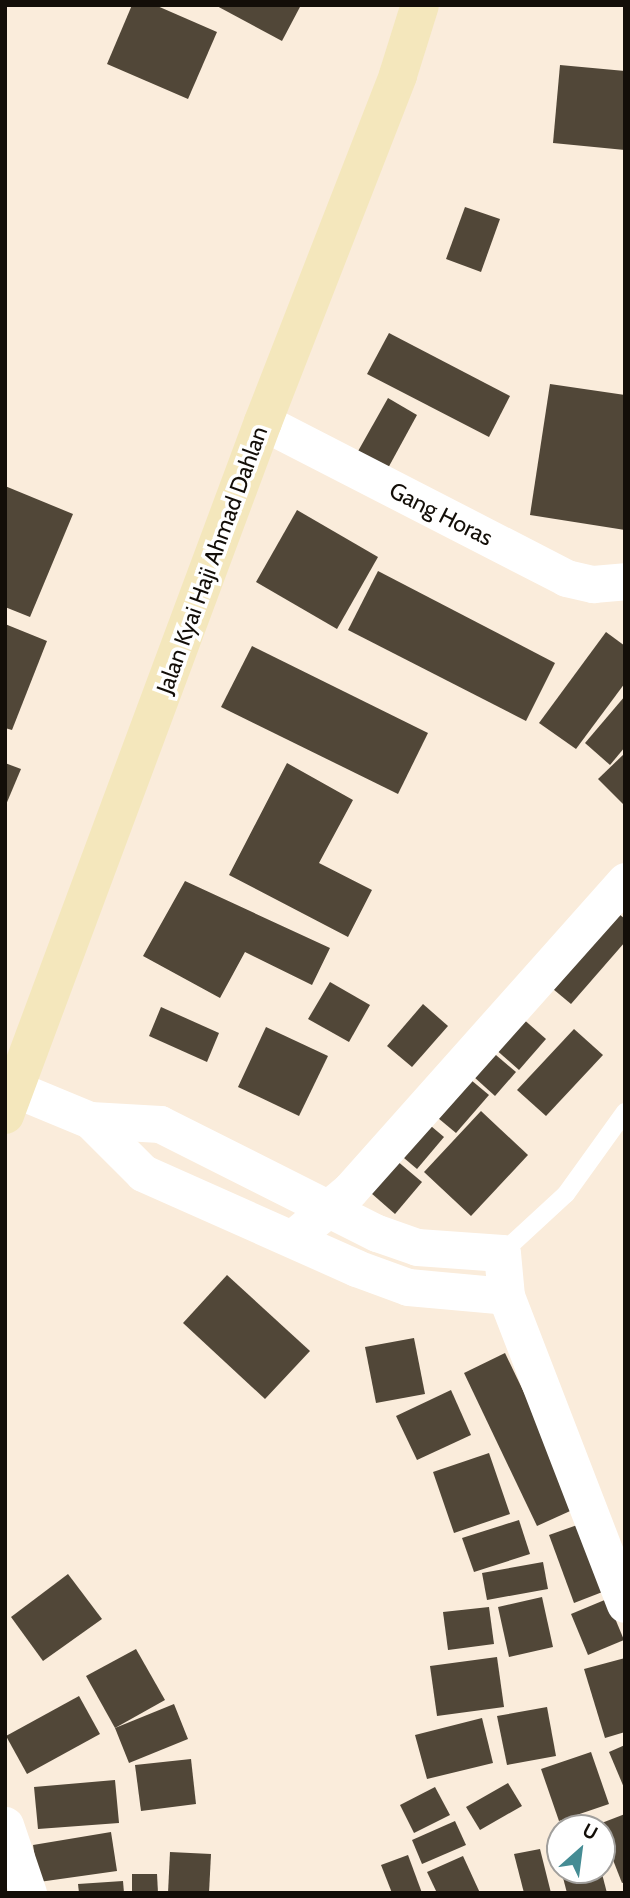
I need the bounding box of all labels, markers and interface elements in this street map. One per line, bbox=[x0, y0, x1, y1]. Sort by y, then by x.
street label: Jalan Kyai Haji Ahmad Dahlan bbox=[151, 423, 273, 697]
street label: Gang Horas bbox=[385, 476, 497, 552]
north arrow bbox=[546, 1814, 616, 1884]
text: U bbox=[579, 1818, 602, 1845]

